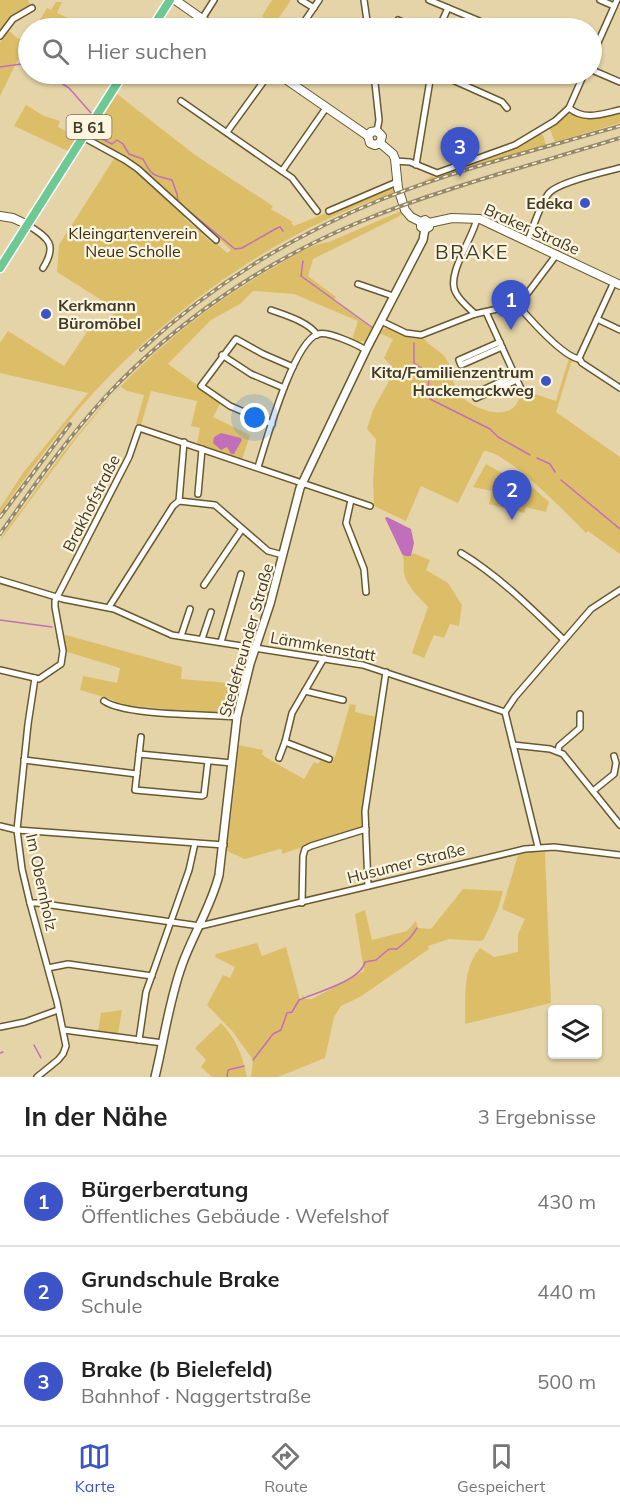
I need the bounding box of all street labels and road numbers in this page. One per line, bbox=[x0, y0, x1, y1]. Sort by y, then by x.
road number: B 61 bbox=[66, 115, 112, 139]
street label: Braker Straße bbox=[481, 199, 583, 259]
street label: Brakhofstraße bbox=[58, 451, 124, 555]
street label: Stedefreunder Straße bbox=[214, 561, 278, 719]
street label: Lämmkenstatt bbox=[269, 627, 378, 665]
street label: Im Obernholz bbox=[22, 832, 62, 932]
street label: Husumer Straße bbox=[345, 839, 467, 887]

